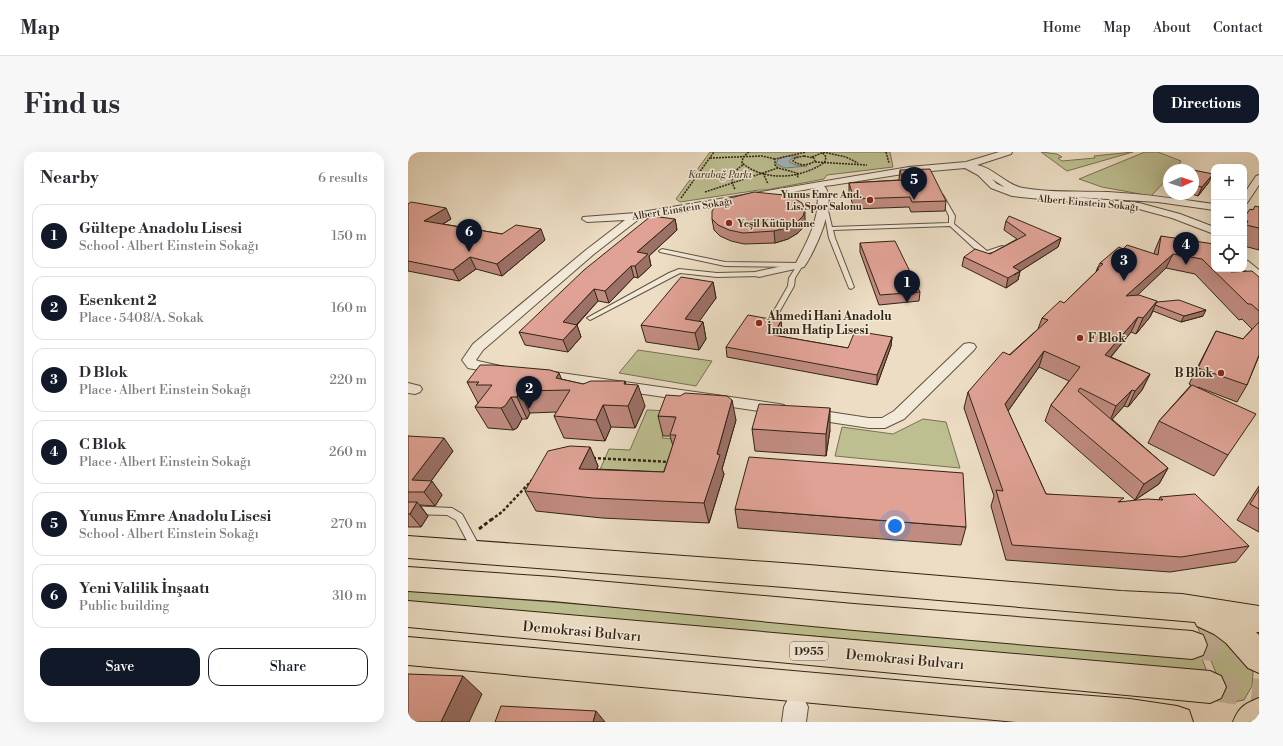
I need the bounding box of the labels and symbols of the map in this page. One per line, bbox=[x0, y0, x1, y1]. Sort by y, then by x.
north arrow bbox=[1163, 164, 1199, 200]
pin: 5 bbox=[901, 167, 927, 200]
park label: Karabağ Parkı bbox=[688, 169, 753, 181]
place label: Yunus Emre And. Lis. Spor Salonu bbox=[781, 189, 863, 213]
street label: Albert Einstein Sokağı bbox=[1036, 193, 1140, 213]
street label: Albert Einstein Sokağı bbox=[630, 195, 734, 223]
marker: Yunus Emre And. Lis. Spor Salonu bbox=[865, 195, 875, 205]
marker: Yeşil Kütüphane bbox=[724, 218, 734, 228]
place label: Yeşil Kütüphane bbox=[737, 218, 815, 230]
pin: 6 bbox=[456, 219, 482, 252]
pin: 4 bbox=[1173, 232, 1199, 265]
pin: 3 bbox=[1111, 248, 1137, 281]
pin: 1 bbox=[894, 270, 920, 303]
place label: Ahmedi Hani Anadolu İmam Hatip Lisesi bbox=[766, 309, 892, 338]
marker: Ahmedi Hani Anadolu İmam Hatip Lisesi bbox=[754, 318, 764, 328]
place label: F Blok bbox=[1088, 331, 1126, 346]
marker: F Blok bbox=[1075, 333, 1085, 343]
place label: B Blok bbox=[1175, 366, 1214, 381]
marker: B Blok bbox=[1216, 368, 1226, 378]
pin: 2 bbox=[516, 376, 542, 409]
your location bbox=[885, 516, 905, 536]
street label: Demokrasi Bulvarı bbox=[522, 618, 642, 646]
road number: D955 bbox=[790, 642, 828, 660]
street label: Demokrasi Bulvarı bbox=[845, 646, 965, 674]

